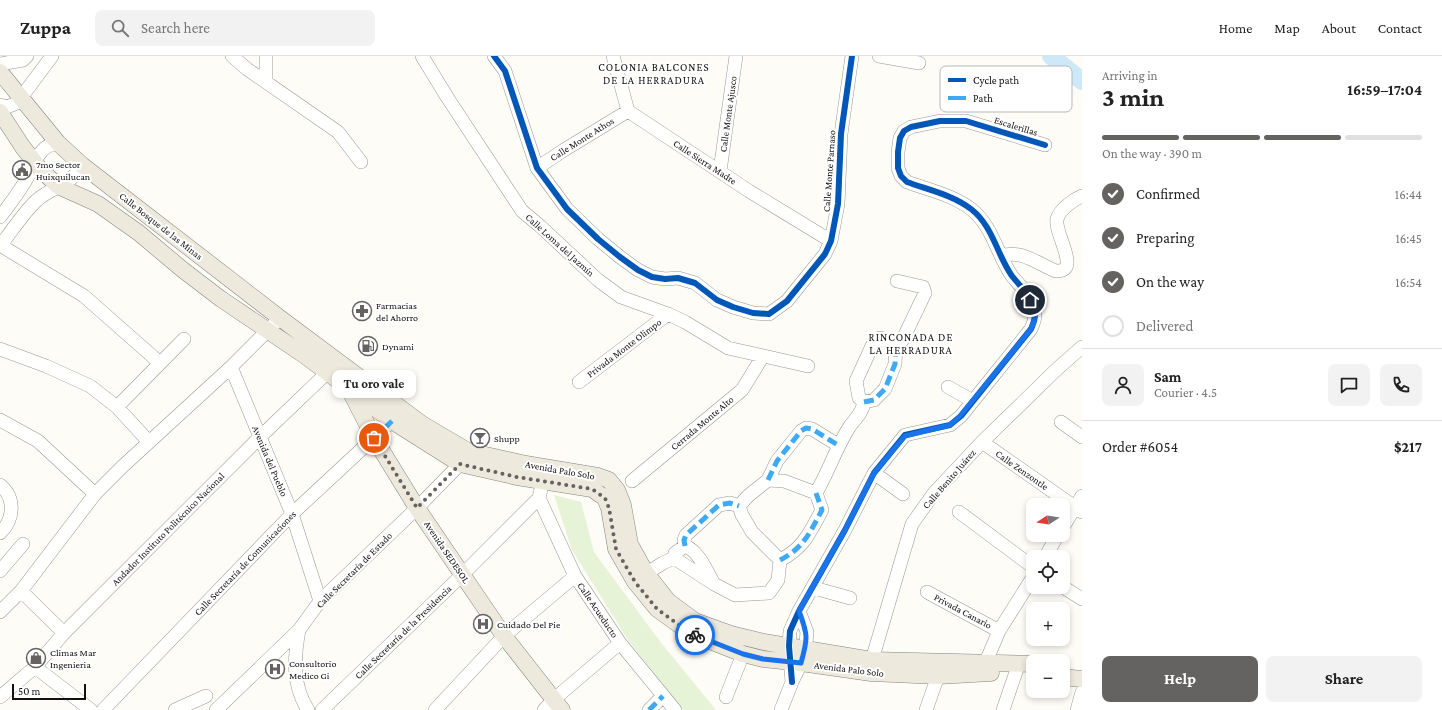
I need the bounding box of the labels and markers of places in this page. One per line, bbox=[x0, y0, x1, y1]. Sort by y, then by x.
public building icon: 7mo Sector Huixquilucan bbox=[11, 159, 33, 181]
place label: 7mo Sector Huixquilucan bbox=[36, 159, 91, 182]
pin bbox=[1013, 283, 1047, 317]
pharmacy icon: Farmacias del Ahorro bbox=[351, 300, 373, 322]
place label: Farmacias del Ahorro bbox=[376, 300, 418, 323]
fuel station icon: Dynami bbox=[357, 335, 379, 357]
place label: Dynami bbox=[382, 341, 414, 352]
callout: Tu oro vale bbox=[332, 370, 416, 398]
pin bbox=[357, 421, 391, 455]
bar icon: Shupp bbox=[469, 427, 491, 449]
place label: Shupp bbox=[494, 433, 520, 444]
hospital icon: Cuidado Del Pie bbox=[472, 613, 494, 635]
place label: Cuidado Del Pie bbox=[497, 619, 561, 630]
shop icon: Climas Mar Ingenieria bbox=[25, 647, 47, 669]
place label: Climas Mar Ingenieria bbox=[50, 647, 97, 670]
hospital icon: Consultorio Medico Gi bbox=[264, 658, 286, 680]
place label: Consultorio Medico Gi bbox=[289, 658, 336, 681]

